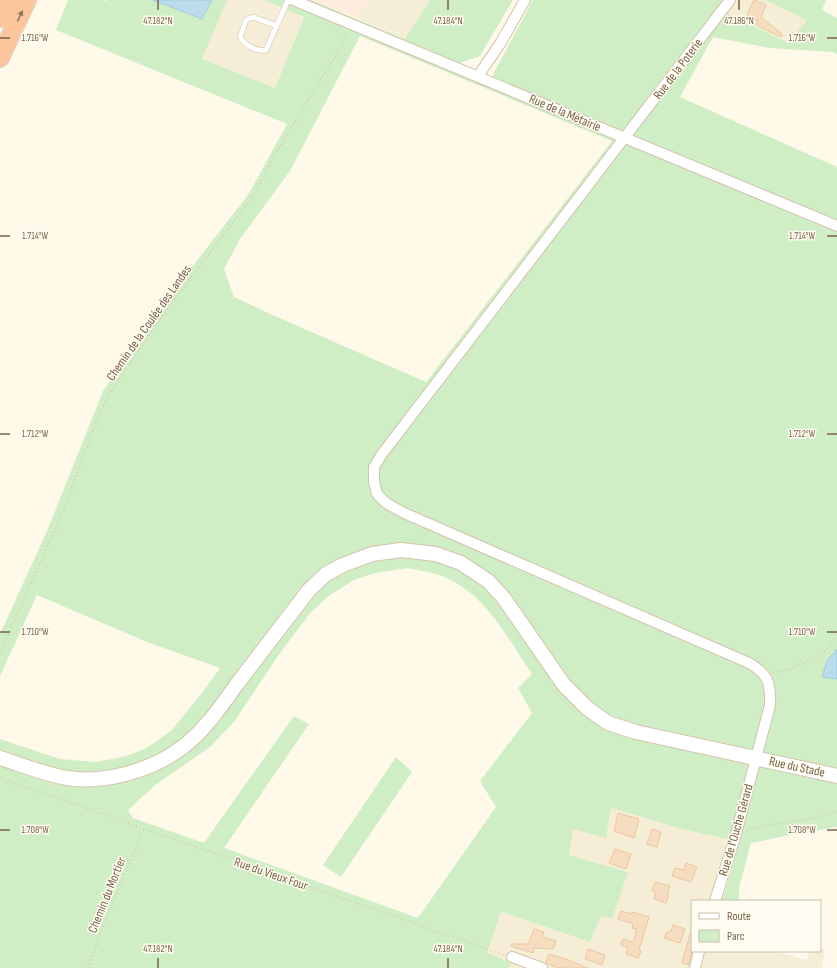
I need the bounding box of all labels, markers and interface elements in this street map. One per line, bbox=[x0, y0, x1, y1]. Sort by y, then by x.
one-way arrow bbox=[17, 10, 23, 22]
text: 47.182°N bbox=[143, 15, 173, 27]
text: 47.184°N bbox=[433, 15, 463, 27]
text: 47.186°N bbox=[724, 15, 754, 27]
text: 1.716°W bbox=[22, 32, 49, 44]
text: 1.716°W bbox=[789, 32, 816, 44]
street label: Rue de la Poterie bbox=[650, 35, 706, 103]
street label: Rue de la Métairie bbox=[527, 91, 603, 135]
text: 1.714°W bbox=[22, 230, 49, 242]
text: 1.714°W bbox=[789, 230, 816, 242]
street label: Chemin de la Coulée des Landes bbox=[103, 262, 195, 384]
text: 1.712°W bbox=[22, 428, 49, 440]
text: 1.712°W bbox=[789, 428, 816, 440]
text: 1.710°W bbox=[22, 626, 49, 638]
text: 1.710°W bbox=[789, 626, 816, 638]
street label: Rue du Stade bbox=[768, 753, 826, 781]
street label: Rue de l'Ouche Gérard bbox=[715, 782, 757, 878]
text: 1.708°W bbox=[21, 824, 49, 836]
text: 1.708°W bbox=[788, 824, 816, 836]
street label: Chemin du Mortier bbox=[84, 854, 130, 935]
street label: Rue du Vieux Four bbox=[232, 854, 310, 894]
legend bbox=[691, 900, 821, 952]
text: Route bbox=[727, 909, 751, 924]
text: Parc bbox=[727, 929, 745, 944]
text: 47.182°N bbox=[143, 943, 173, 955]
text: 47.184°N bbox=[433, 943, 463, 955]

